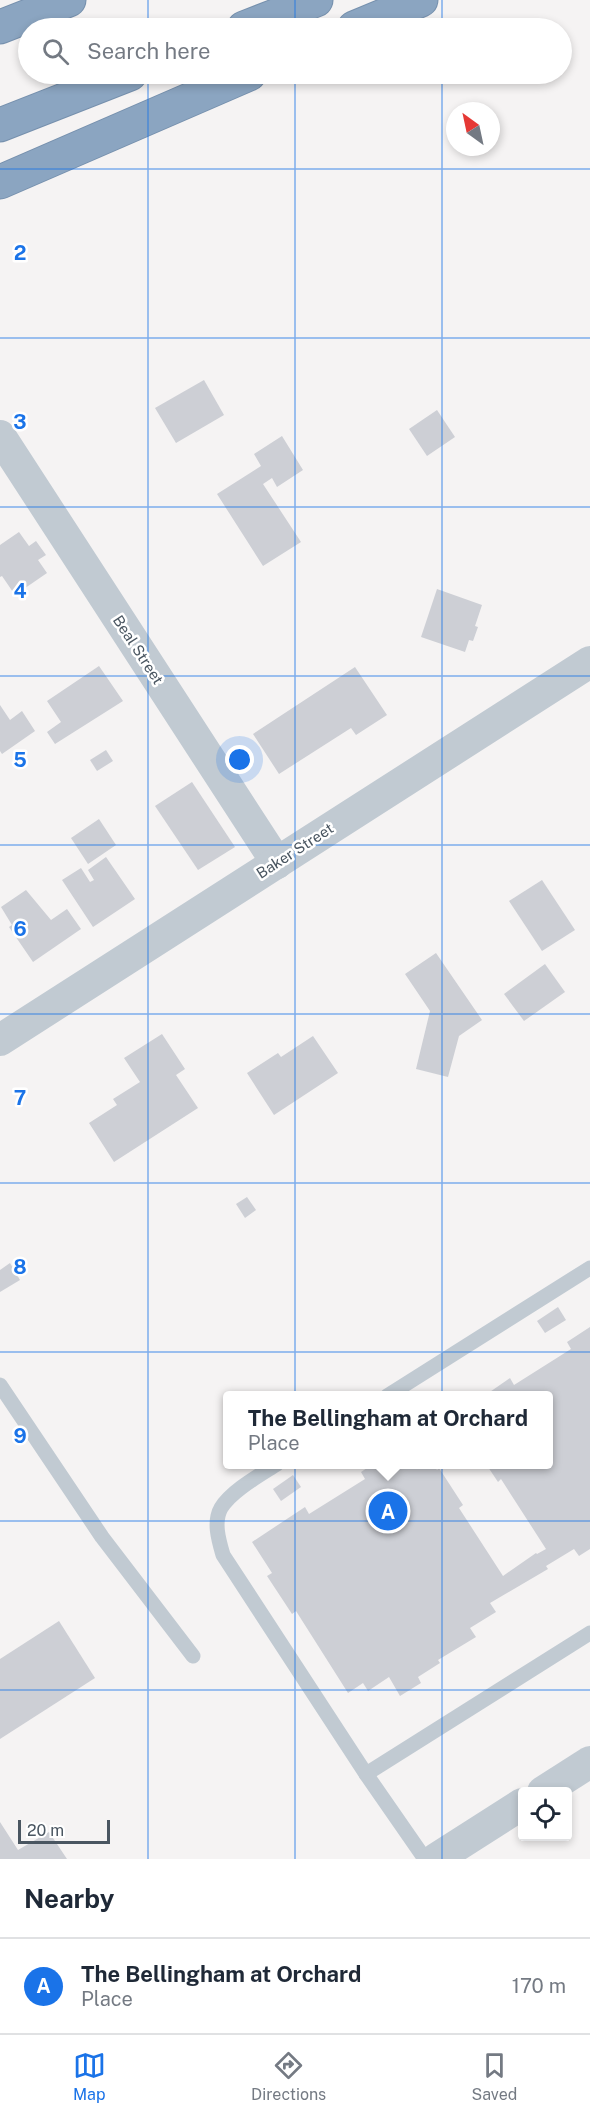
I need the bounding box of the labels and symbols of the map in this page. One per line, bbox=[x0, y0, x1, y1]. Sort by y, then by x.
north arrow bbox=[446, 102, 500, 156]
text: 2 bbox=[14, 241, 26, 265]
text: 3 bbox=[13, 410, 27, 434]
text: 4 bbox=[13, 579, 27, 603]
street label: Beal Street bbox=[110, 612, 167, 688]
your location bbox=[225, 745, 254, 774]
text: 5 bbox=[13, 748, 27, 772]
street label: Baker Street bbox=[253, 819, 336, 882]
text: 6 bbox=[13, 917, 27, 941]
text: 7 bbox=[14, 1086, 26, 1110]
text: 8 bbox=[13, 1255, 27, 1279]
text: 9 bbox=[13, 1424, 27, 1448]
pin: A bbox=[368, 1488, 408, 1534]
scale bar bbox=[18, 1817, 110, 1844]

